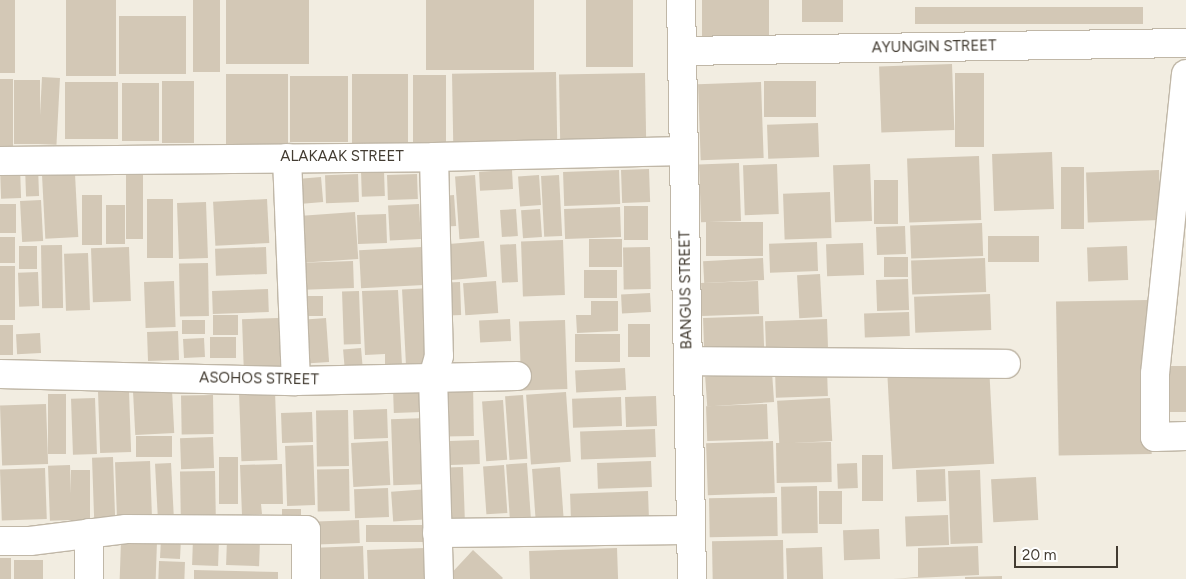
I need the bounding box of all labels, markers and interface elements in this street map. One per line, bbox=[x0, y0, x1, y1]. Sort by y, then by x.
street label: AYUNGIN STREET bbox=[871, 37, 997, 57]
street label: ALAKAAK STREET bbox=[280, 148, 404, 166]
street label: BANGUS STREET bbox=[676, 230, 696, 350]
street label: ASOHOS STREET bbox=[199, 369, 319, 389]
scale bar bbox=[1016, 536, 1120, 568]
text: 20 m bbox=[1022, 546, 1056, 564]

